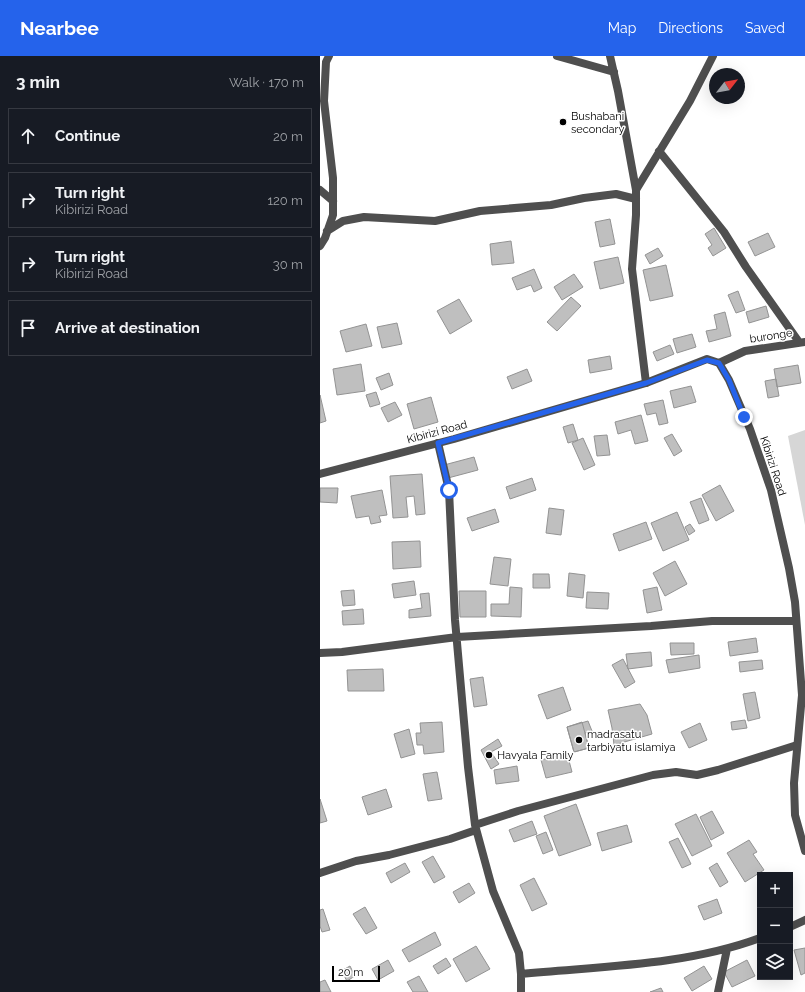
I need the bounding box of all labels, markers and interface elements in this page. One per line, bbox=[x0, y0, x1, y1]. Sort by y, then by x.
text: Nearbee bbox=[20, 17, 99, 39]
text: Map bbox=[608, 20, 636, 36]
text: Directions bbox=[658, 20, 723, 36]
text: Saved bbox=[745, 20, 785, 36]
north arrow bbox=[709, 68, 745, 104]
text: 3 min bbox=[16, 72, 60, 92]
text: Walk · 170 m bbox=[229, 75, 304, 90]
place label: Bushabani secondary bbox=[571, 110, 624, 136]
marker: Bushabani secondary bbox=[558, 117, 568, 127]
icon: ahead bbox=[17, 125, 39, 147]
text: Continue bbox=[55, 127, 120, 145]
text: 20 m bbox=[273, 129, 303, 144]
text: Turn right bbox=[55, 184, 125, 202]
icon: right bbox=[17, 189, 39, 211]
text: 120 m bbox=[267, 193, 303, 208]
text: Kibirizi Road bbox=[55, 202, 128, 217]
text: Turn right bbox=[55, 248, 125, 266]
icon: right bbox=[17, 253, 39, 275]
text: 30 m bbox=[273, 257, 303, 272]
text: Kibirizi Road bbox=[55, 266, 128, 281]
icon: arrive bbox=[17, 317, 39, 339]
text: Arrive at destination bbox=[55, 319, 200, 337]
street label: buronge bbox=[749, 326, 794, 346]
route end bbox=[735, 408, 753, 426]
street label: Kibirizi Road bbox=[405, 418, 469, 446]
street label: Kibirizi Road bbox=[757, 435, 789, 498]
route start bbox=[440, 481, 458, 499]
place label: madrasatu tarbiyatu islamiya bbox=[587, 728, 676, 754]
marker: madrasatu tarbiyatu islamiya bbox=[574, 735, 584, 745]
place label: Havyala Family bbox=[497, 749, 573, 762]
marker: Havyala Family bbox=[484, 750, 494, 760]
map controls bbox=[757, 872, 793, 980]
button: + bbox=[757, 872, 793, 908]
button: − bbox=[757, 908, 793, 944]
button: layers bbox=[757, 944, 793, 980]
scale bar bbox=[332, 964, 380, 983]
text: 20 m bbox=[338, 966, 363, 979]

